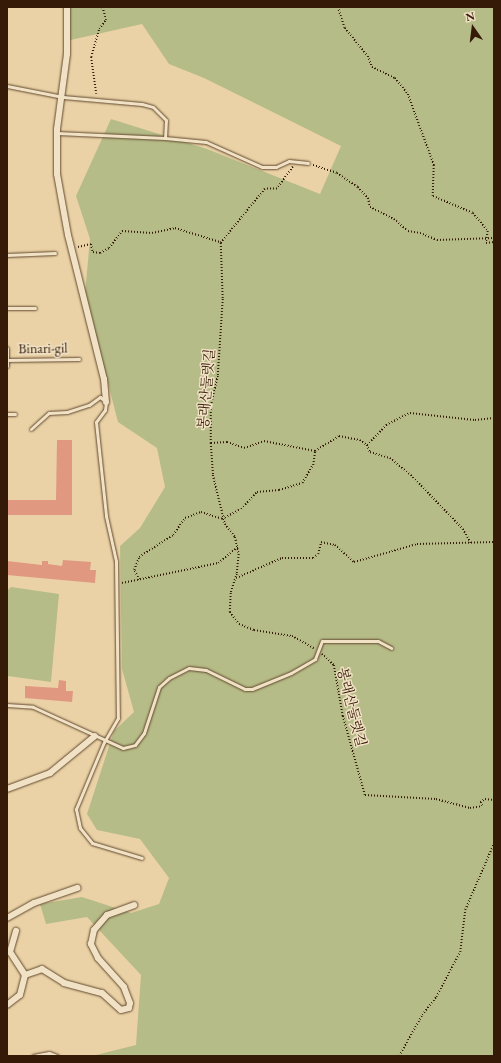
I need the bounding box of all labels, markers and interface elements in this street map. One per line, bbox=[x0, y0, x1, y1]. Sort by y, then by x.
north arrow bbox=[453, 8, 493, 48]
text: N bbox=[464, 8, 476, 24]
street label: Binari-gil bbox=[18, 339, 68, 357]
street label: 봉래산둘렛길 bbox=[194, 348, 218, 430]
street label: 봉래산둘렛길 bbox=[334, 666, 370, 748]

